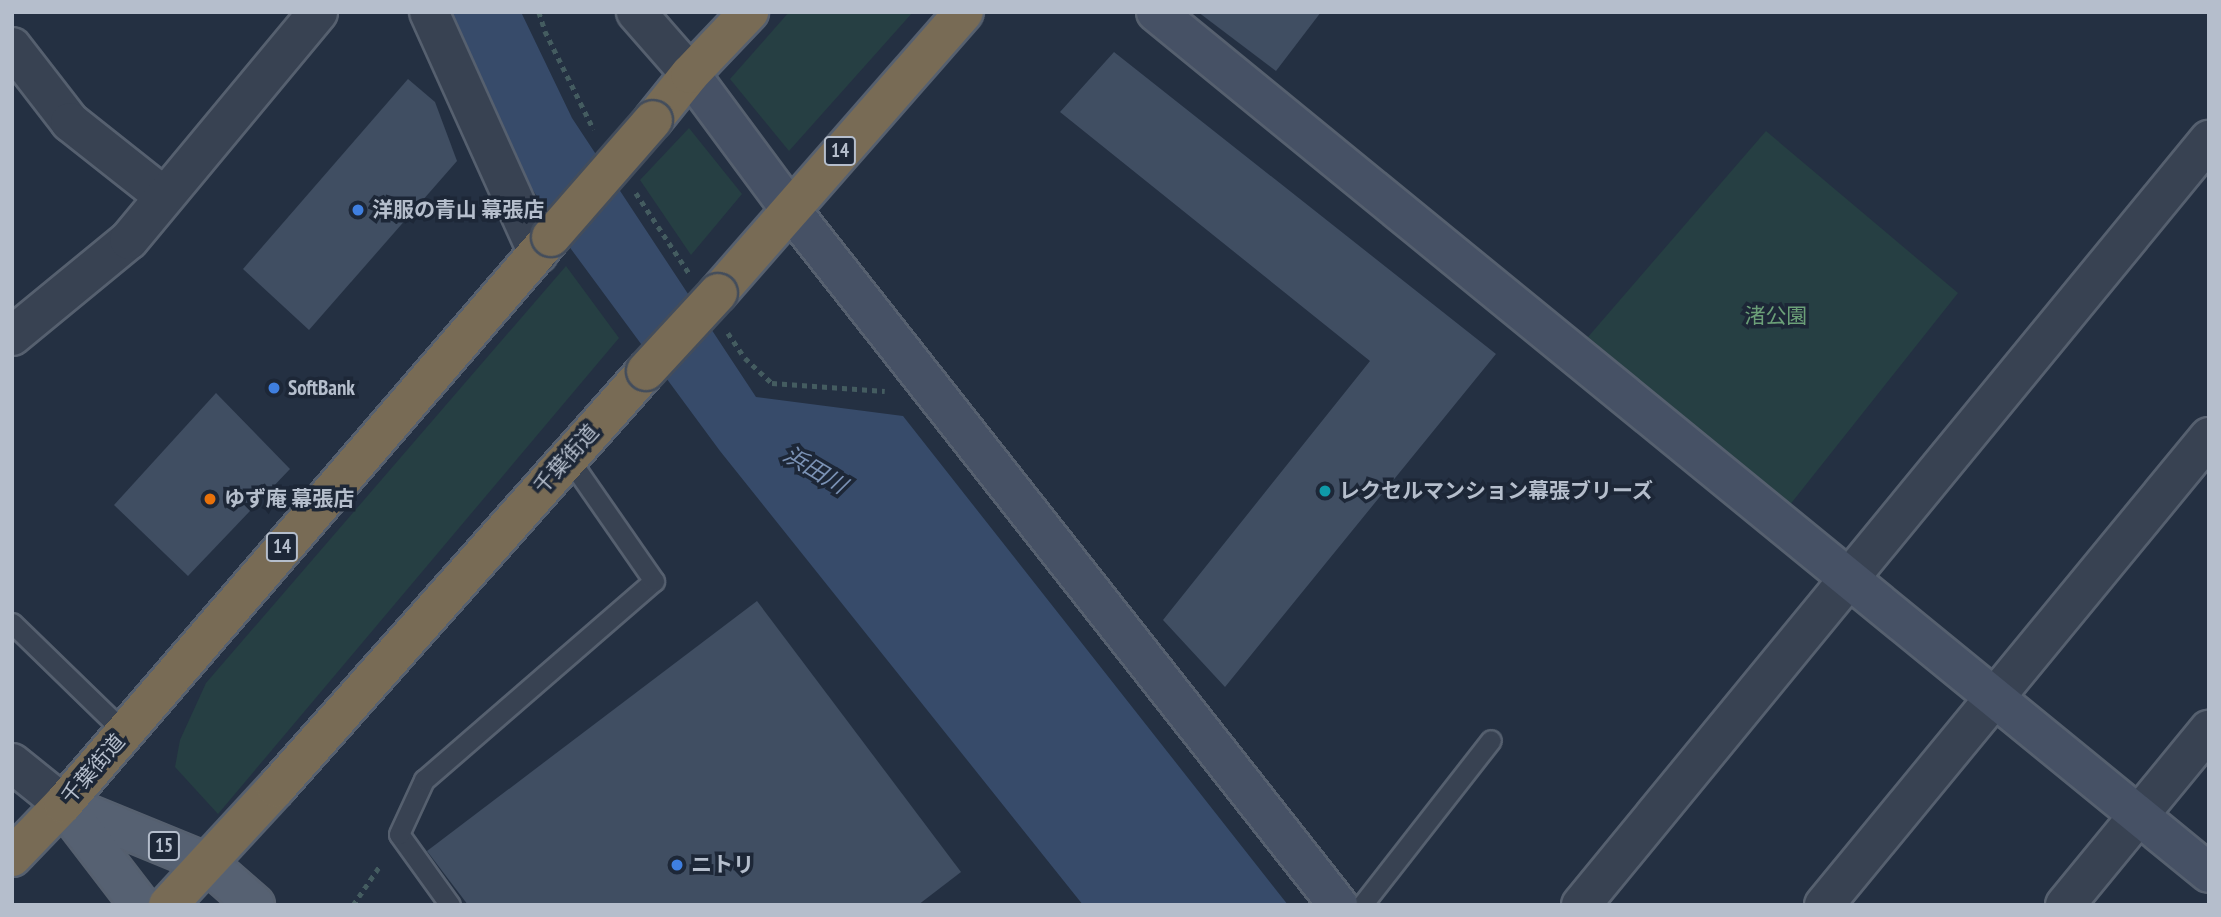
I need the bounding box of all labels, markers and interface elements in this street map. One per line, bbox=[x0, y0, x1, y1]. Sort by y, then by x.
road number: 14 bbox=[822, 136, 858, 167]
place label: 洋服の青山 幕張店 bbox=[372, 197, 544, 223]
marker: 洋服の青山 幕張店 bbox=[350, 202, 366, 218]
park label: 渚公園 bbox=[1745, 303, 1807, 329]
place label: SoftBank bbox=[288, 375, 355, 401]
marker: SoftBank bbox=[266, 380, 282, 396]
street label: 千葉街道 bbox=[529, 419, 603, 499]
water label: 浜田川 bbox=[778, 440, 852, 500]
place label: レクセルマンション幕張ブリーズ bbox=[1339, 478, 1654, 504]
marker: レクセルマンション幕張ブリーズ bbox=[1317, 483, 1333, 499]
place label: ゆず庵 幕張店 bbox=[224, 486, 354, 512]
marker: ゆず庵 幕張店 bbox=[202, 491, 218, 507]
road number: 14 bbox=[264, 532, 300, 562]
street label: 千葉街道 bbox=[56, 729, 130, 809]
road number: 15 bbox=[146, 831, 182, 862]
place label: ニトリ bbox=[691, 852, 754, 878]
marker: ニトリ bbox=[669, 857, 685, 873]

